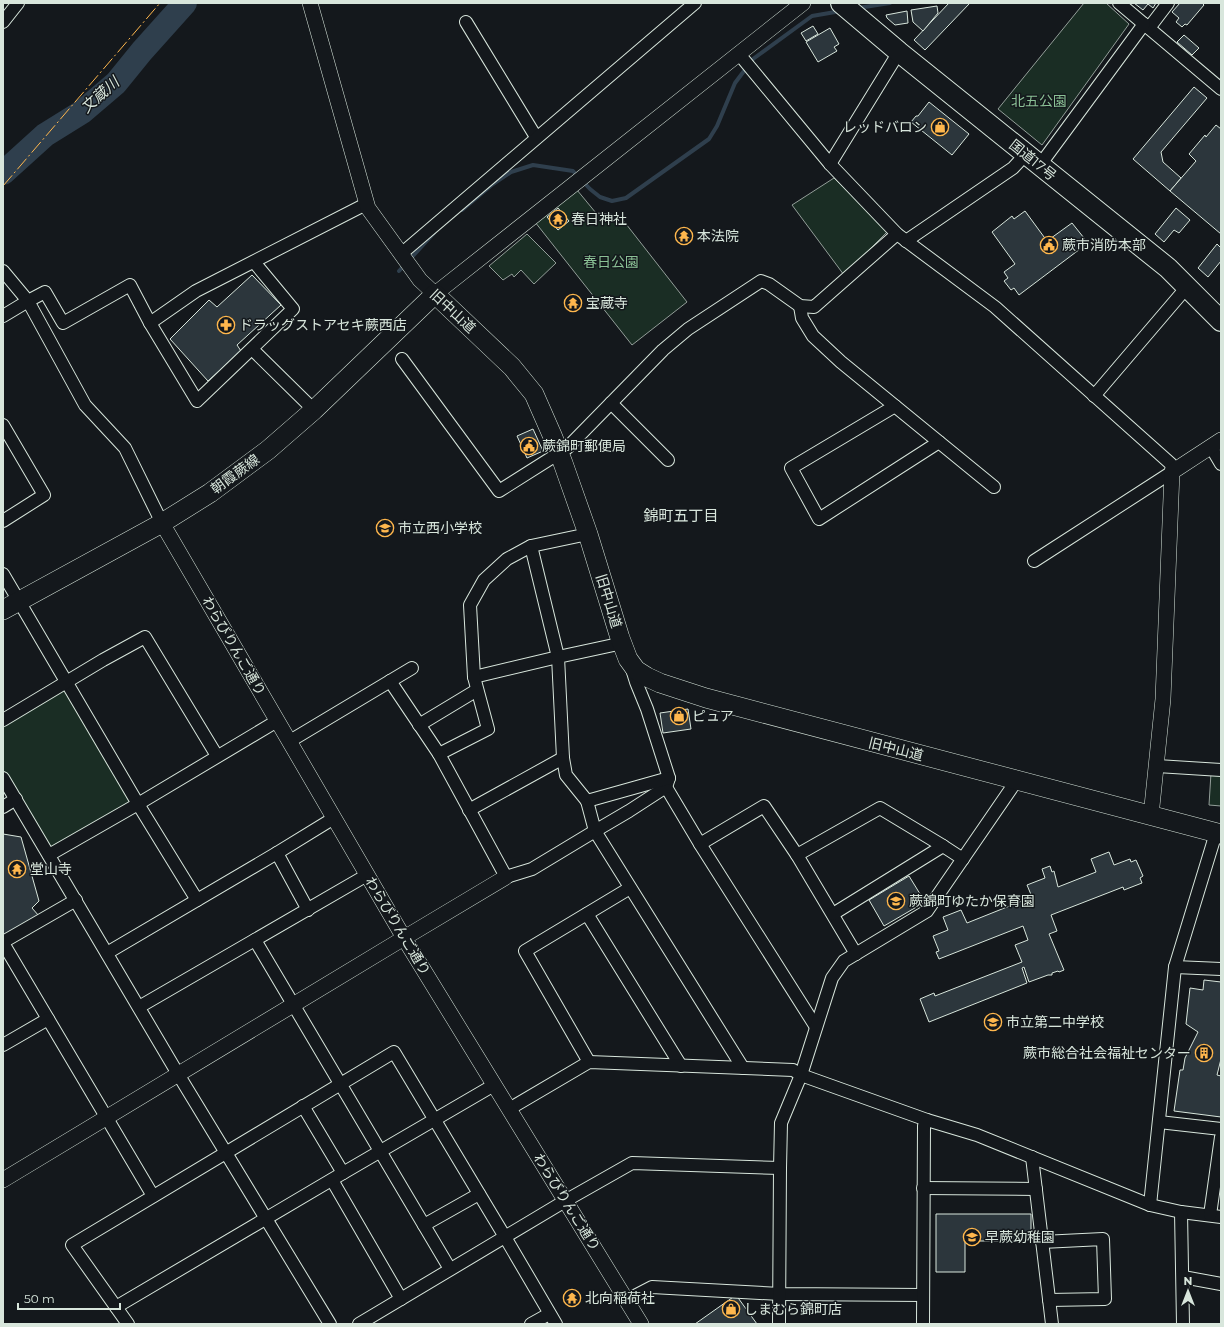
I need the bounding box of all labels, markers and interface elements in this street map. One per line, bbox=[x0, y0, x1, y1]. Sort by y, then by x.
water label: 文蔵川 bbox=[77, 71, 124, 117]
park label: 北五公園 bbox=[1011, 92, 1067, 110]
shop icon: レッドバロン bbox=[930, 117, 950, 137]
place label: レッドバロン bbox=[843, 118, 927, 136]
street label: 国道17号 bbox=[1006, 136, 1060, 184]
temple icon: 春日神社 bbox=[548, 209, 568, 229]
place label: 春日神社 bbox=[571, 210, 627, 228]
temple icon: 本法院 bbox=[674, 226, 694, 246]
place label: 本法院 bbox=[697, 227, 739, 245]
public building icon: 蕨市消防本部 bbox=[1039, 235, 1059, 255]
place label: 蕨市消防本部 bbox=[1062, 236, 1146, 254]
park label: 春日公園 bbox=[583, 253, 639, 271]
street label: 旧中山道 bbox=[426, 285, 480, 337]
temple icon: 宝蔵寺 bbox=[563, 293, 583, 313]
place label: 宝蔵寺 bbox=[586, 294, 628, 312]
pharmacy icon: ドラッグストアセキ蕨西店 bbox=[216, 315, 236, 335]
place label: ドラッグストアセキ蕨西店 bbox=[239, 316, 407, 334]
public building icon: 蕨錦町郵便局 bbox=[519, 436, 539, 456]
place label: 蕨錦町郵便局 bbox=[542, 437, 626, 455]
street label: 朝霞蕨線 bbox=[207, 450, 263, 498]
district label: 錦町五丁目 bbox=[643, 506, 719, 525]
school or university icon: 市立西小学校 bbox=[375, 518, 395, 538]
place label: 市立西小学校 bbox=[398, 519, 482, 537]
street label: 旧中山道 bbox=[592, 572, 626, 630]
street label: わらびりんご通り bbox=[198, 593, 270, 699]
shop icon: ピュア bbox=[669, 706, 689, 726]
place label: ピュア bbox=[692, 707, 734, 725]
street label: 旧中山道 bbox=[867, 733, 925, 765]
temple icon: 堂山寺 bbox=[7, 859, 27, 879]
place label: 堂山寺 bbox=[30, 860, 72, 878]
street label: わらびりんご通り bbox=[361, 873, 435, 979]
school or university icon: 蕨錦町ゆたか保育園 bbox=[886, 891, 906, 911]
place label: 蕨錦町ゆたか保育園 bbox=[909, 892, 1035, 910]
school or university icon: 市立第二中学校 bbox=[983, 1012, 1003, 1032]
place label: 市立第二中学校 bbox=[1006, 1013, 1104, 1031]
building icon: 蕨市総合社会福祉センター bbox=[1194, 1043, 1214, 1063]
place label: 蕨市総合社会福祉センター bbox=[1023, 1044, 1191, 1062]
street label: わらびりんご通り bbox=[530, 1150, 604, 1254]
school or university icon: 早蕨幼稚園 bbox=[962, 1227, 982, 1247]
place label: 早蕨幼稚園 bbox=[985, 1228, 1055, 1246]
north arrow bbox=[1168, 1271, 1208, 1311]
text: N bbox=[1184, 1274, 1192, 1288]
scale bar bbox=[18, 1285, 120, 1311]
temple icon: 北向稲荷社 bbox=[562, 1288, 582, 1308]
place label: 北向稲荷社 bbox=[585, 1289, 655, 1307]
text: 50 m bbox=[24, 1291, 55, 1306]
shop icon: しまむら錦町店 bbox=[721, 1299, 741, 1319]
place label: しまむら錦町店 bbox=[744, 1300, 842, 1318]

